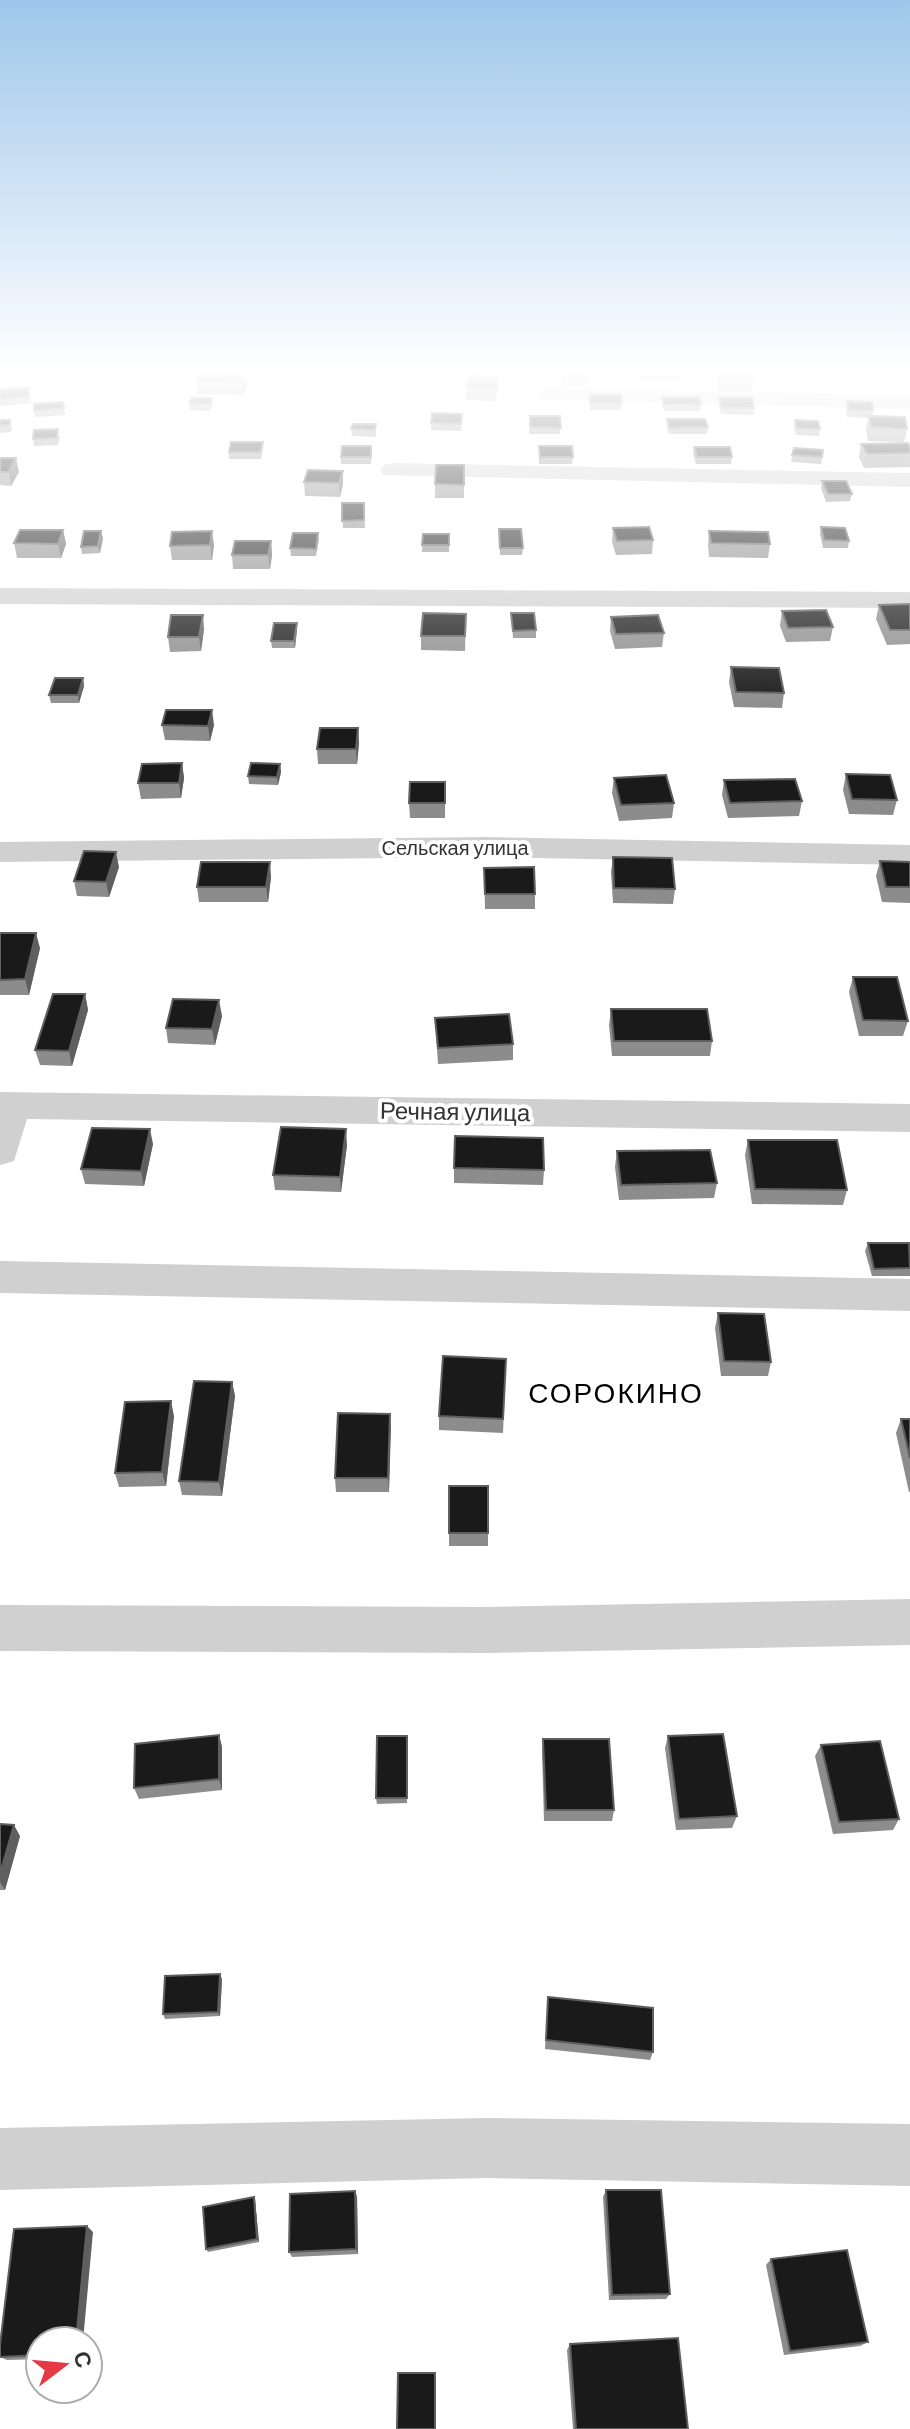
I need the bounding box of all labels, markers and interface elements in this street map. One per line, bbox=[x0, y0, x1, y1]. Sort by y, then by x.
street label: Сельская улица bbox=[381, 835, 529, 859]
street label: Речная улица bbox=[380, 1095, 531, 1126]
district label: СОРОКИНО bbox=[528, 1375, 704, 1409]
north arrow bbox=[24, 2325, 104, 2405]
text: С bbox=[70, 2348, 99, 2371]

